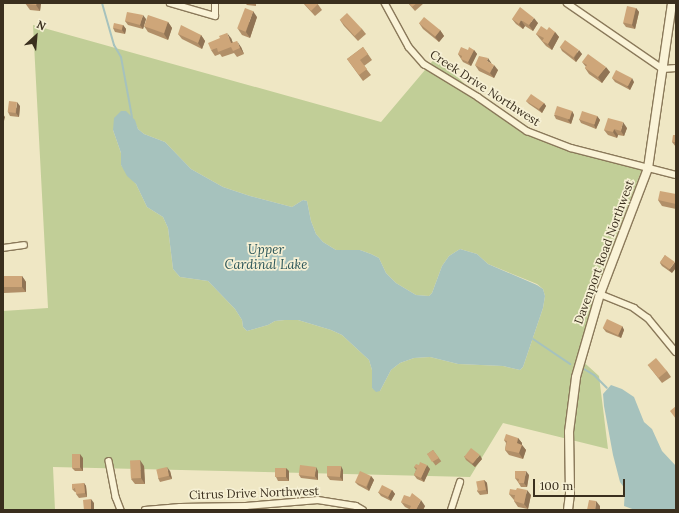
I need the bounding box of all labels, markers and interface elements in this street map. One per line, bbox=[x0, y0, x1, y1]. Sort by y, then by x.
north arrow bbox=[16, 16, 56, 56]
text: N bbox=[34, 17, 48, 33]
street label: Creek Drive Northwest bbox=[427, 47, 543, 129]
street label: Davenport Road Northwest bbox=[571, 178, 637, 326]
water label: Upper Cardinal Lake bbox=[225, 243, 307, 274]
scale bar bbox=[535, 471, 627, 497]
text: 100 m bbox=[540, 478, 573, 493]
street label: Citrus Drive Northwest bbox=[189, 484, 319, 502]

